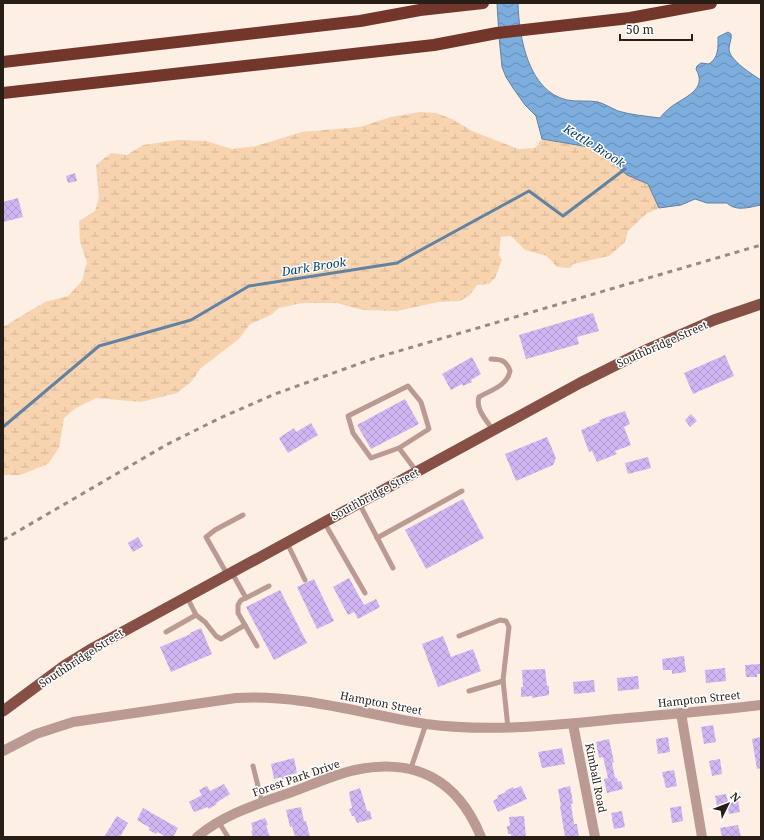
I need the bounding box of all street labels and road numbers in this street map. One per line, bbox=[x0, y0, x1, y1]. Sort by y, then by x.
street label: Southbridge Street bbox=[614, 317, 710, 370]
street label: Southbridge Street bbox=[328, 464, 422, 523]
street label: Southbridge Street bbox=[36, 625, 126, 690]
street label: Hampton Street bbox=[339, 687, 423, 718]
street label: Hampton Street bbox=[657, 687, 741, 710]
street label: Kimball Road bbox=[582, 742, 611, 814]
street label: Forest Park Drive bbox=[250, 756, 342, 800]

